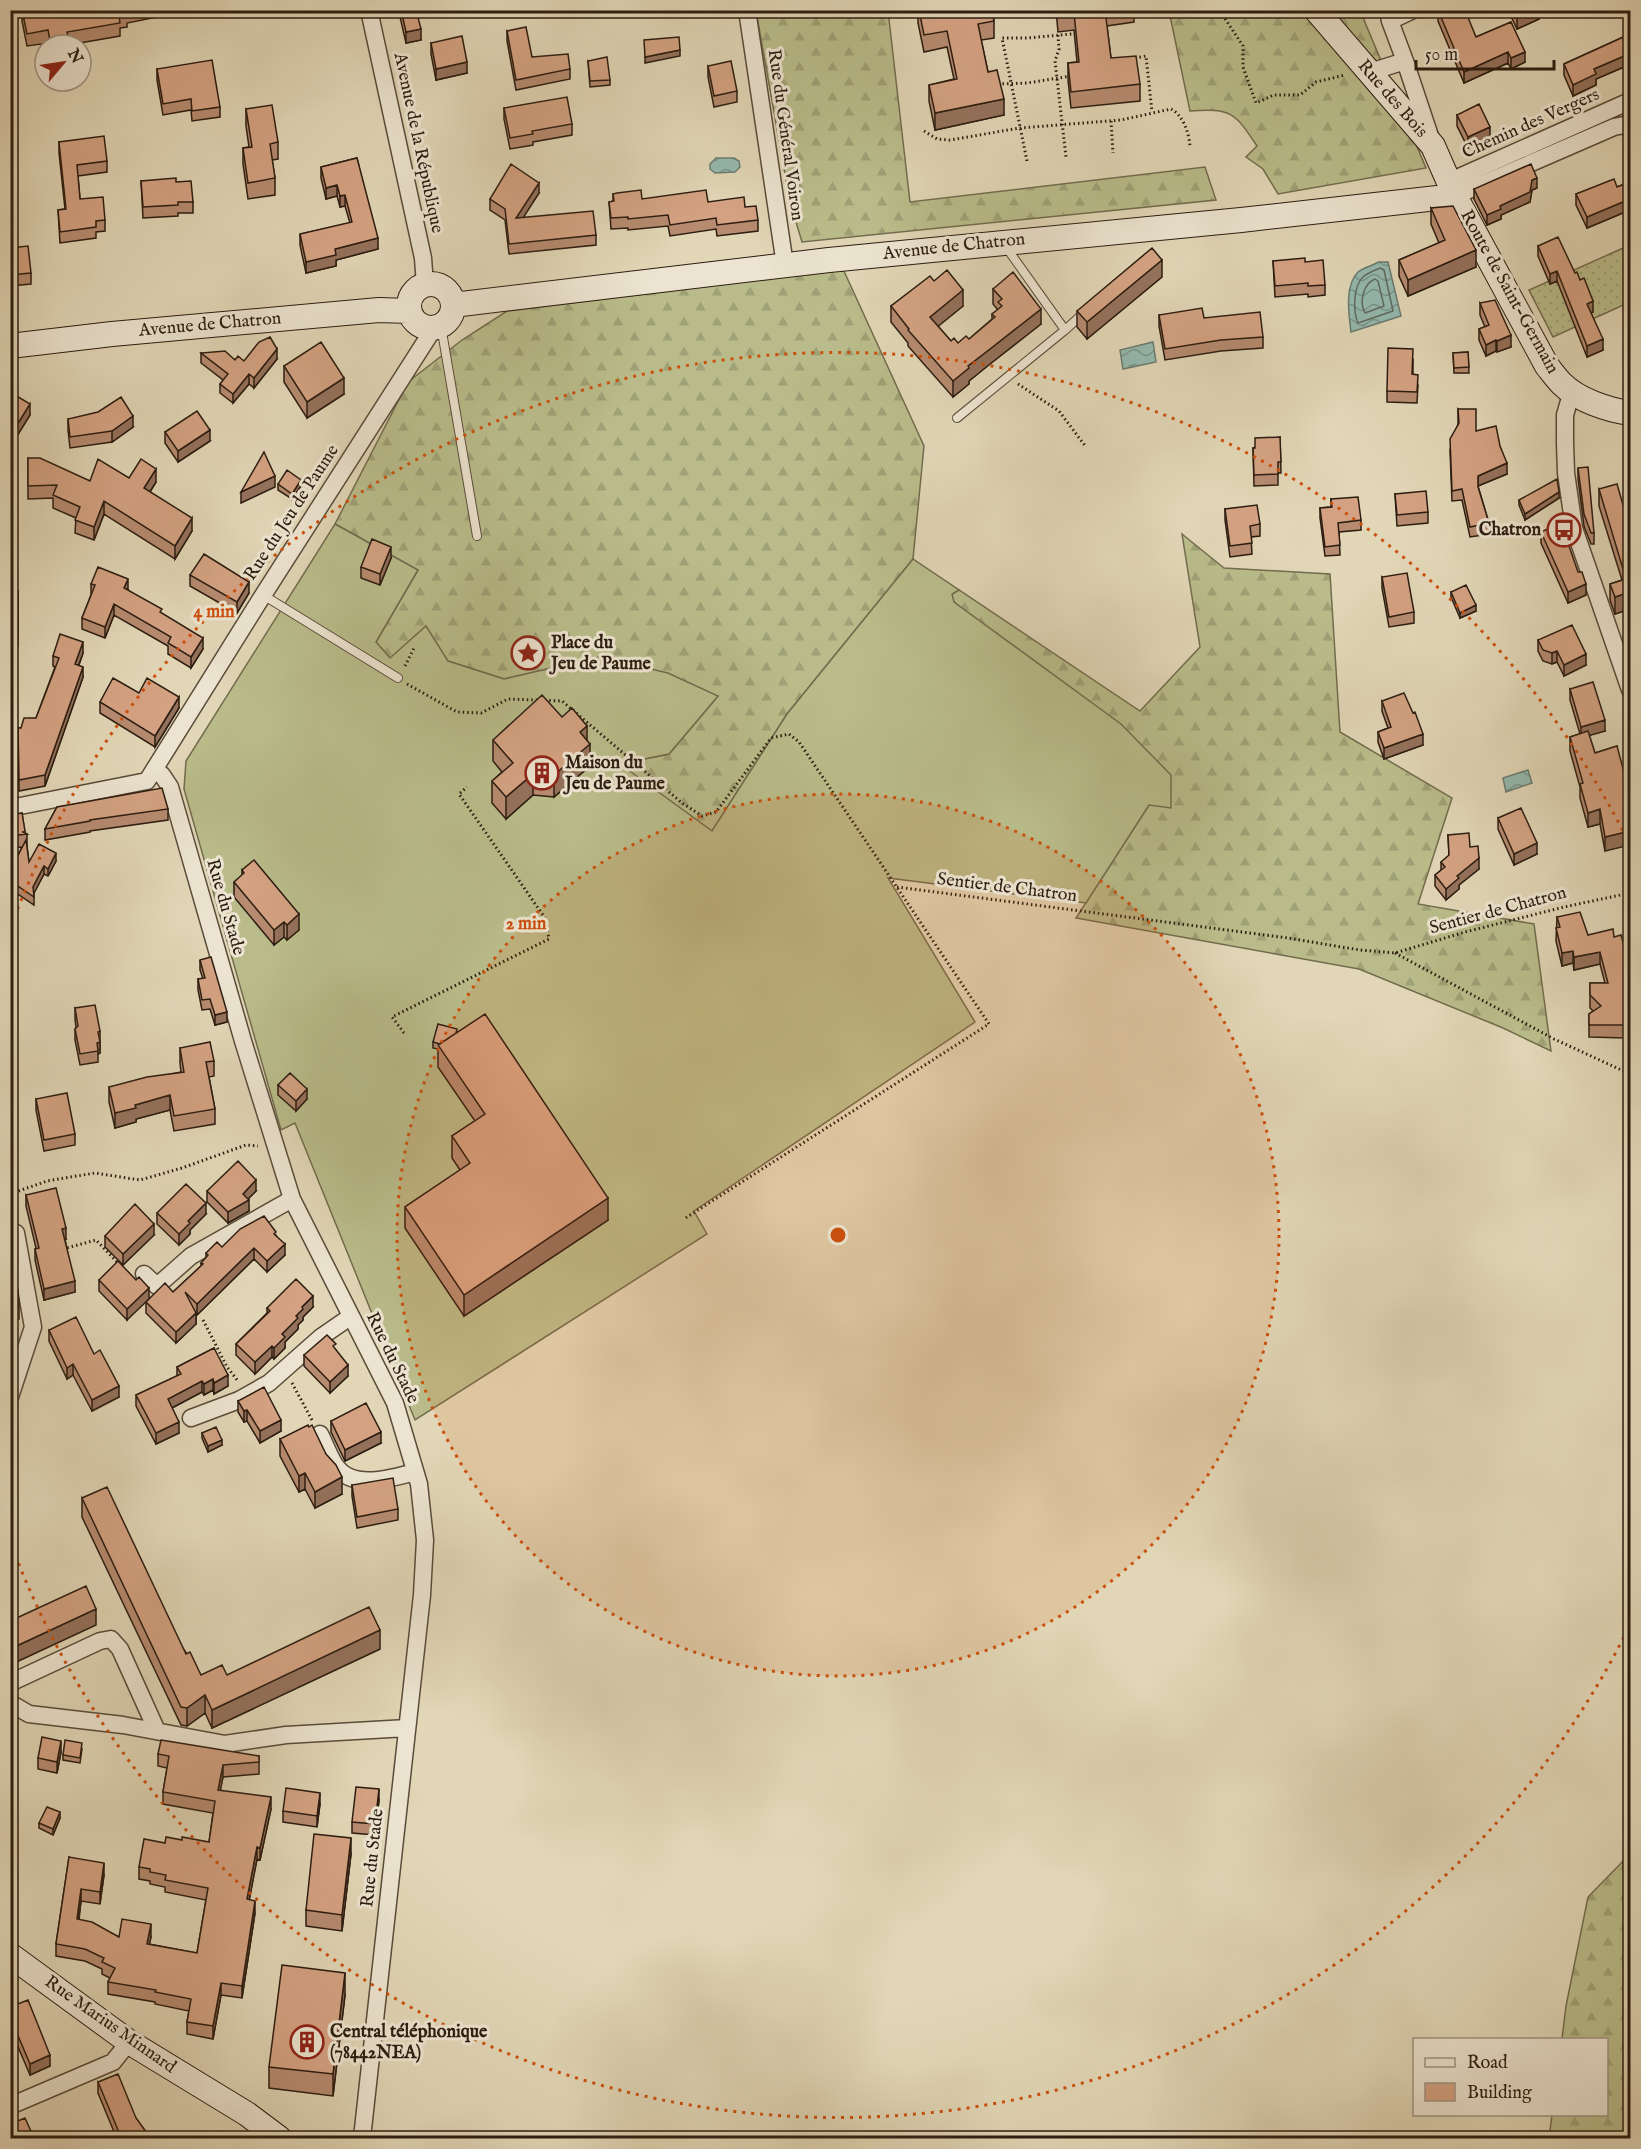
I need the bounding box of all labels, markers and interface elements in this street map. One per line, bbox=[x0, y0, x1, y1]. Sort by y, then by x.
north arrow bbox=[33, 33, 93, 93]
scale bar bbox=[1416, 33, 1554, 71]
text: 50 m bbox=[1425, 44, 1458, 67]
text: N bbox=[62, 45, 87, 68]
street label: Rue du Général Voiron bbox=[762, 48, 808, 223]
street label: Avenue de la République bbox=[387, 50, 448, 235]
street label: Rue des Bois bbox=[1352, 55, 1432, 143]
street label: Chemin des Vergers bbox=[1459, 83, 1603, 165]
street label: Route de Saint-Germain bbox=[1454, 206, 1564, 378]
street label: Avenue de Chatron bbox=[881, 228, 1027, 266]
street label: Avenue de Chatron bbox=[137, 307, 283, 343]
street label: Rue du Jeu de Paume bbox=[239, 441, 345, 585]
bus stop icon: Chatron bbox=[1546, 512, 1582, 548]
place label: Chatron bbox=[1479, 519, 1541, 542]
text: 4 min bbox=[193, 601, 235, 624]
place label: Place du Jeu de Paume bbox=[549, 632, 651, 676]
place icon: Place du Jeu de Paume bbox=[510, 635, 546, 671]
place label: Maison du Jeu de Paume bbox=[563, 752, 665, 796]
building icon: Maison du Jeu de Paume bbox=[524, 755, 560, 791]
street label: Rue du Stade bbox=[200, 856, 250, 958]
street label: Sentier de Chatron bbox=[936, 868, 1079, 908]
street label: Sentier de Chatron bbox=[1427, 882, 1569, 940]
text: 2 min bbox=[506, 913, 547, 936]
centre of rings bbox=[828, 1225, 848, 1245]
street label: Rue du Stade bbox=[360, 1308, 424, 1408]
street label: Rue du Stade bbox=[356, 1808, 390, 1908]
street label: Rue Marius Minnard bbox=[40, 1971, 181, 2079]
place label: Central téléphonique (78442NEA) bbox=[330, 2021, 488, 2065]
building icon: Central téléphonique (78442NEA) bbox=[289, 2024, 325, 2060]
legend bbox=[1413, 2038, 1608, 2116]
text: Road bbox=[1467, 2052, 1508, 2075]
text: Building bbox=[1467, 2082, 1532, 2105]

